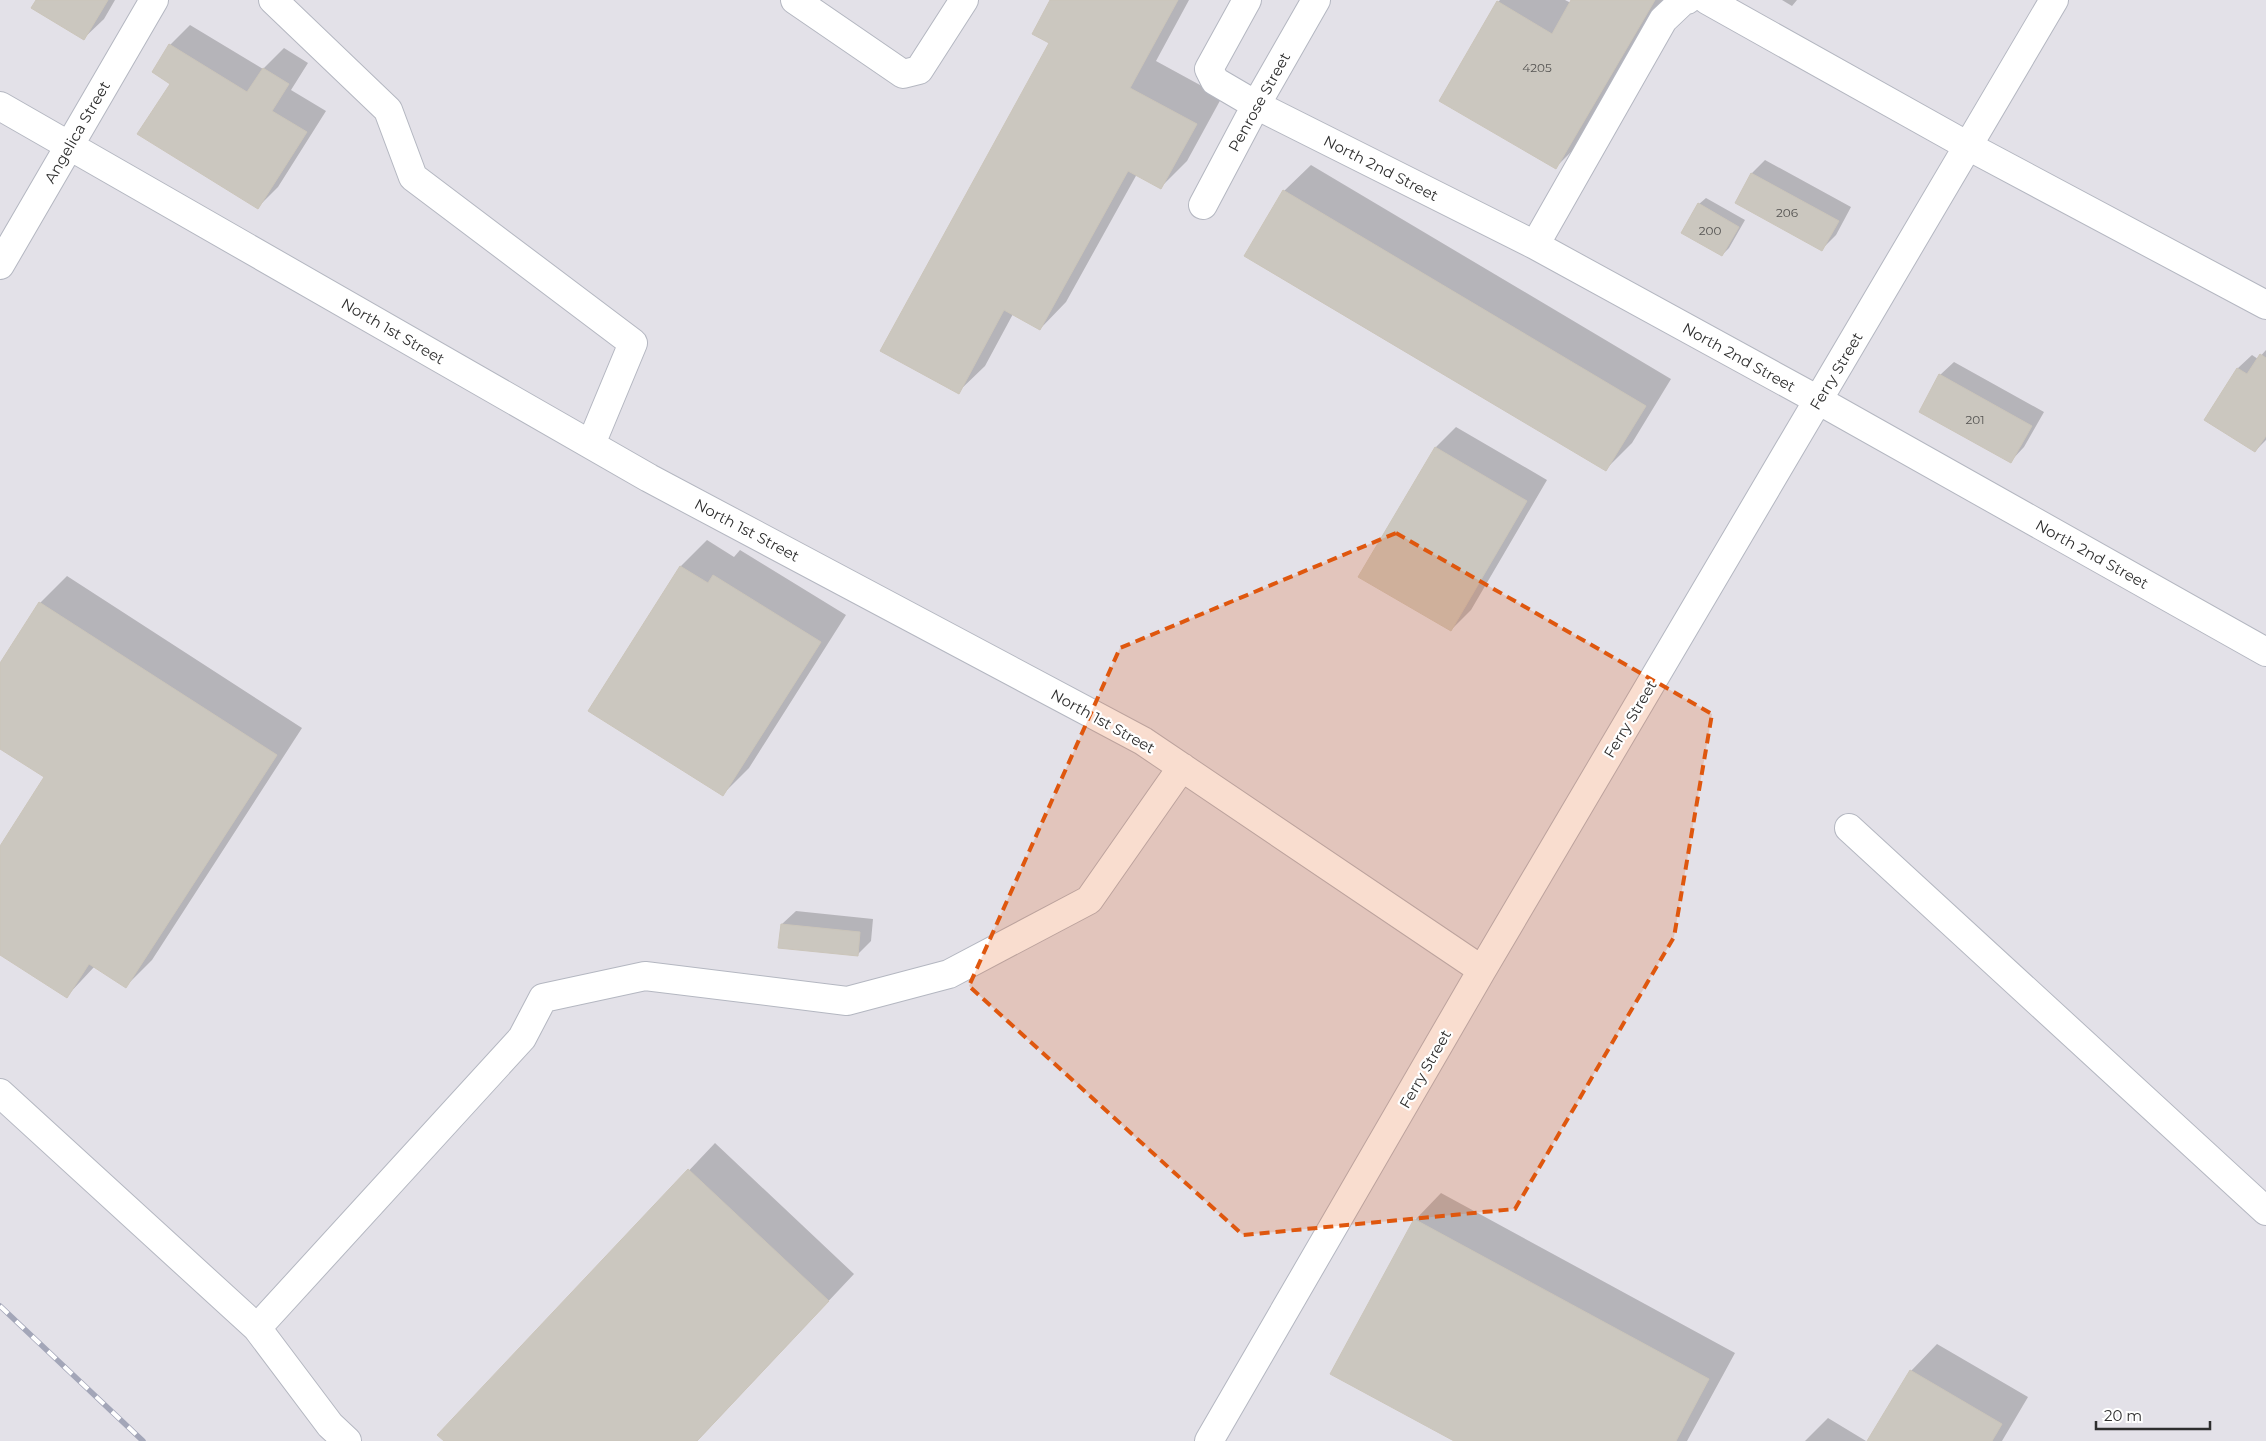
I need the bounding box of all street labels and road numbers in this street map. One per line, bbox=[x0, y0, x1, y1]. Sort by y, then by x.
street label: Penrose Street bbox=[1224, 49, 1294, 155]
street label: Angelica Street bbox=[40, 78, 114, 186]
street label: North 2nd Street bbox=[1320, 131, 1442, 205]
street label: North 1st Street bbox=[338, 294, 448, 368]
street label: North 2nd Street bbox=[1679, 318, 1799, 396]
street label: Ferry Street bbox=[1805, 329, 1867, 413]
street label: North 1st Street bbox=[691, 494, 803, 566]
street label: North 2nd Street bbox=[2032, 515, 2152, 593]
street label: Ferry Street bbox=[1599, 677, 1661, 761]
street label: North 1st Street bbox=[1048, 685, 1158, 757]
street label: Ferry Street bbox=[1395, 1026, 1455, 1112]

